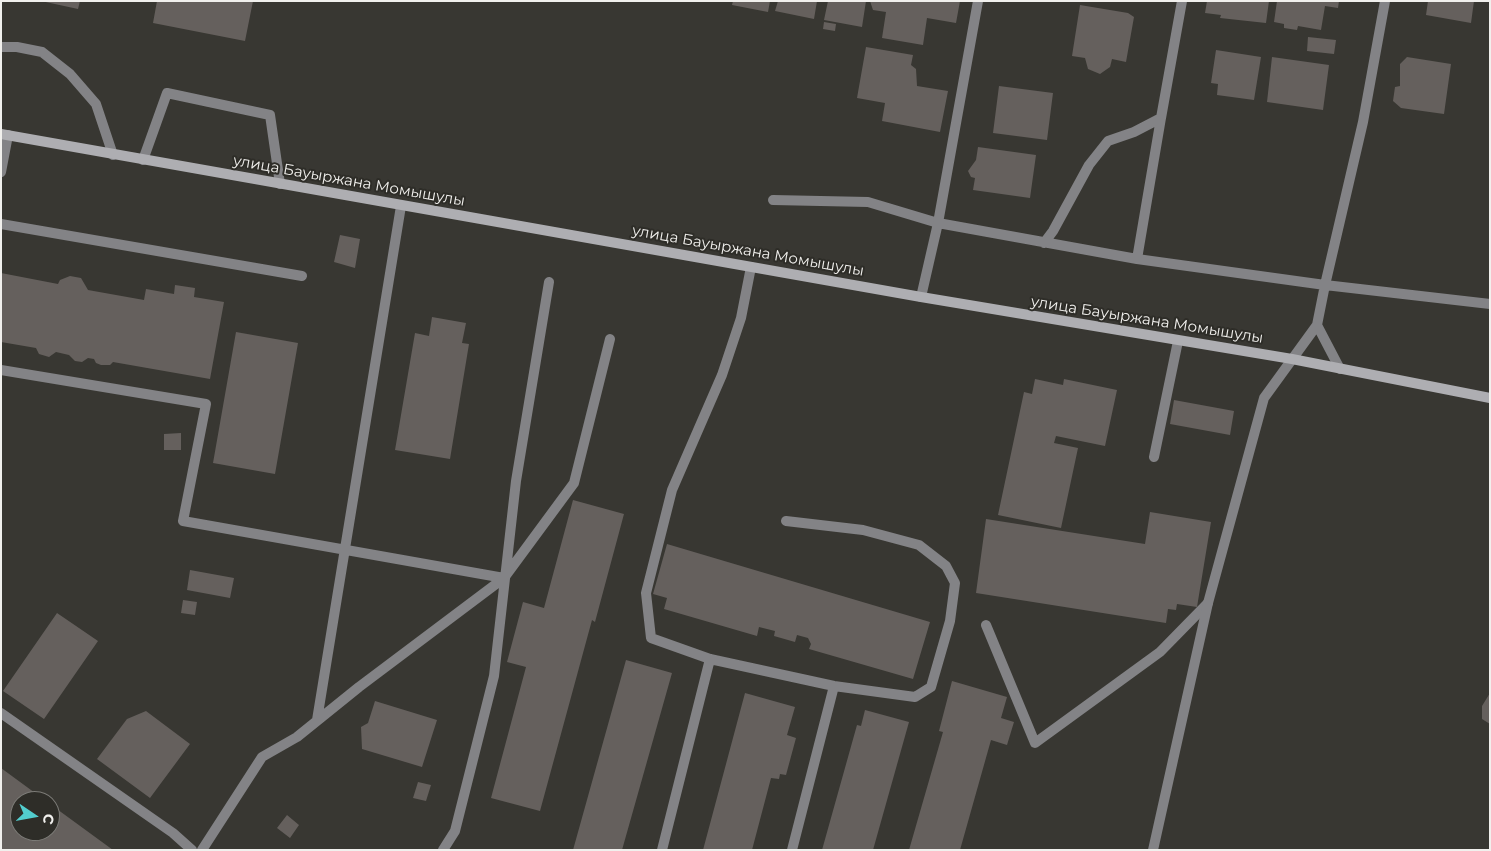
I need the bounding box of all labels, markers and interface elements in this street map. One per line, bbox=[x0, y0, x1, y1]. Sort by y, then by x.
street label: улица Бауыржана Момышулы bbox=[232, 152, 466, 210]
street label: улица Бауыржана Момышулы bbox=[631, 222, 865, 280]
street label: улица Бауыржана Момышулы bbox=[1029, 293, 1265, 347]
north arrow bbox=[10, 791, 60, 841]
text: С bbox=[39, 812, 59, 826]

